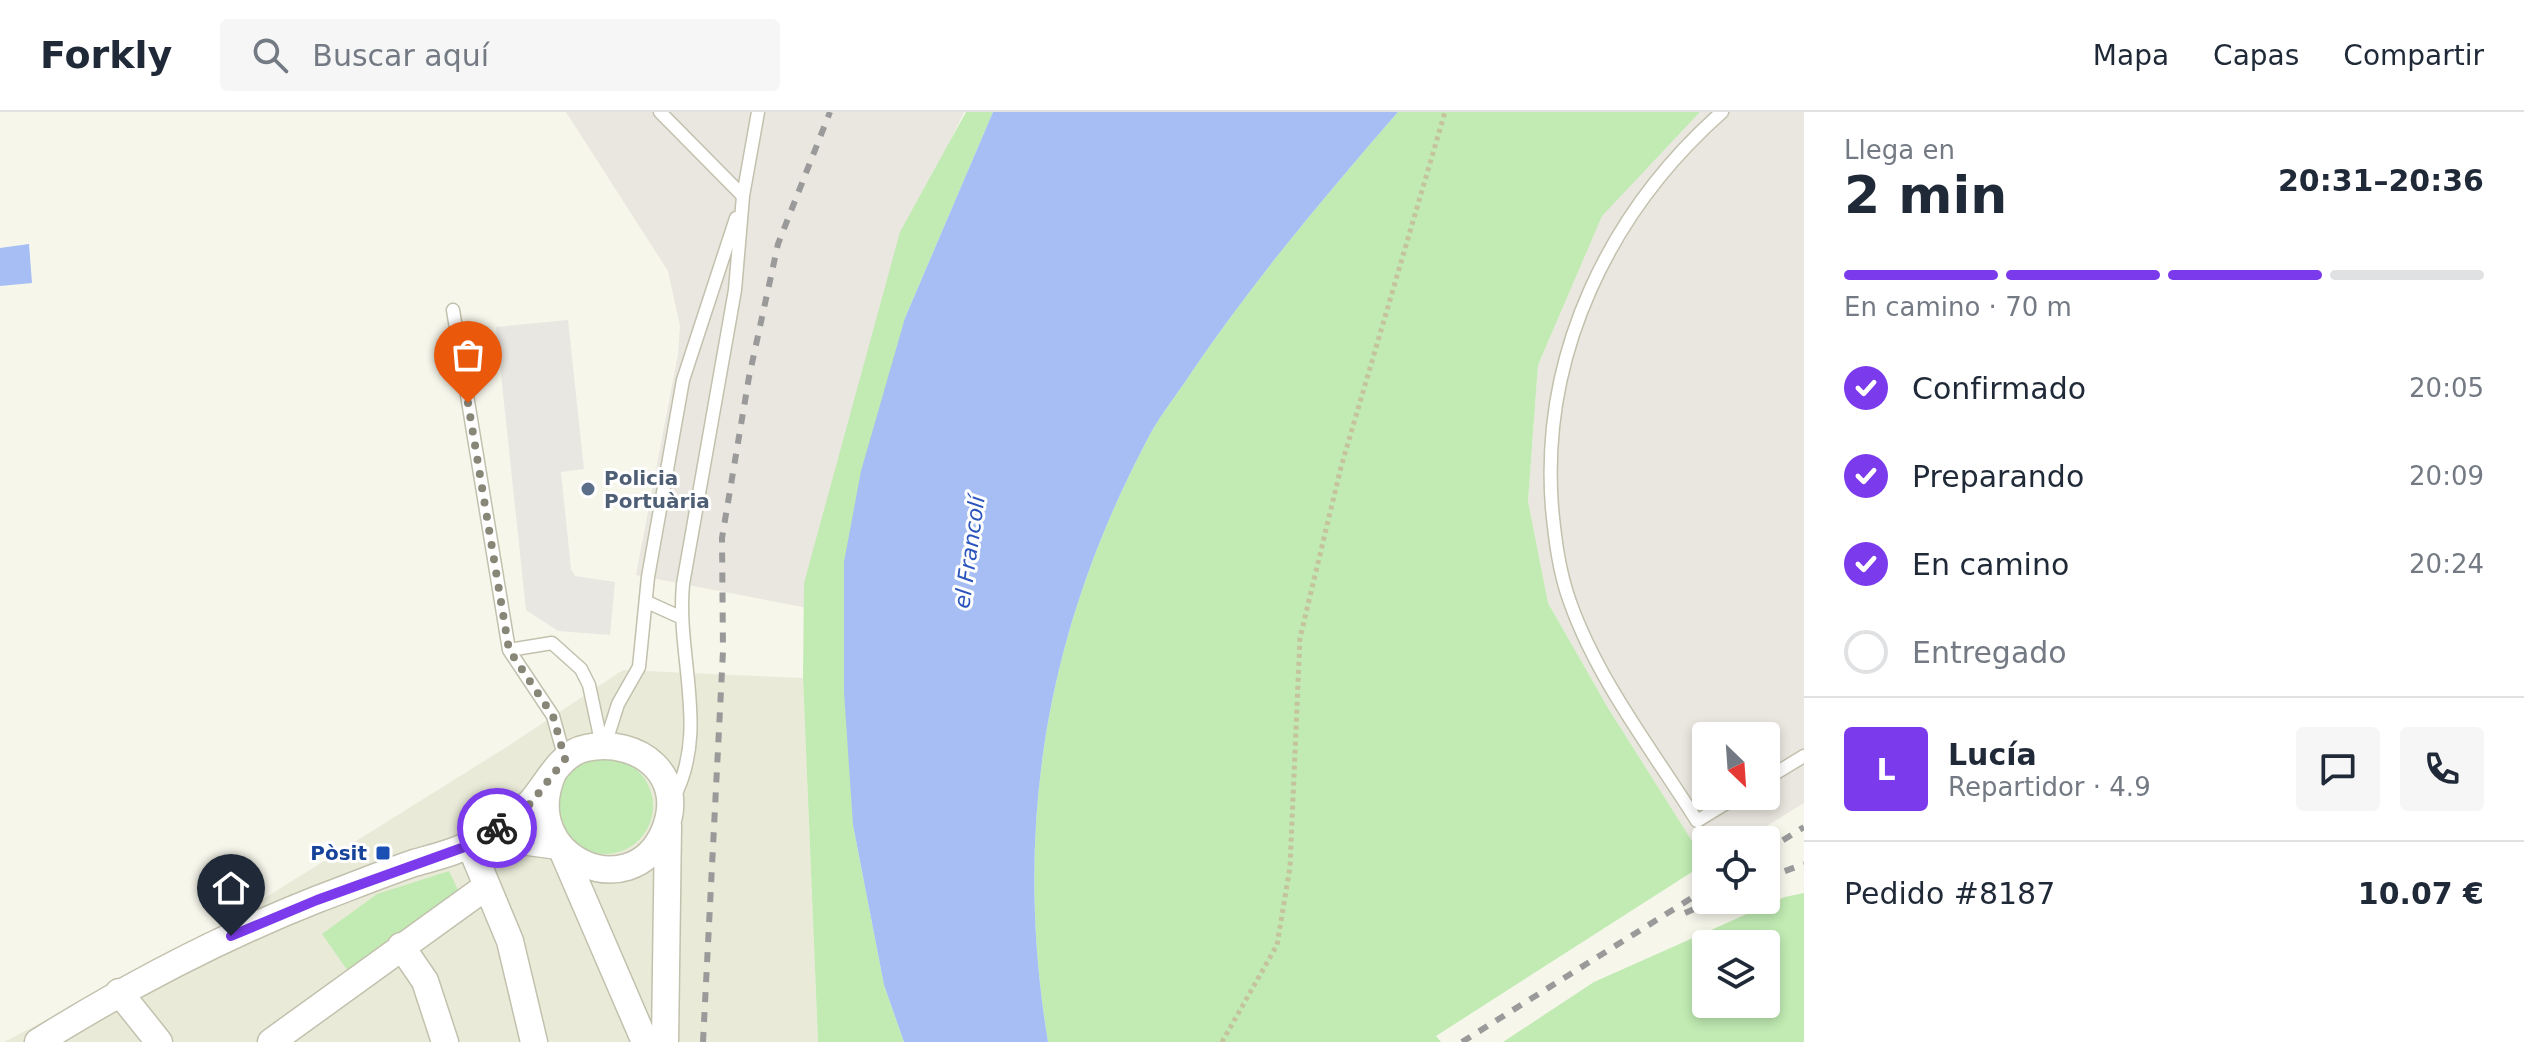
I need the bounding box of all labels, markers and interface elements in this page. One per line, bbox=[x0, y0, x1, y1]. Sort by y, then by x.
search box bbox=[220, 19, 780, 91]
text: Forkly bbox=[40, 33, 172, 77]
icon: search bbox=[248, 33, 292, 77]
text: Buscar aquí bbox=[312, 38, 489, 73]
text: Mapa bbox=[2093, 39, 2169, 72]
text: Capas bbox=[2213, 39, 2299, 72]
text: Compartir bbox=[2343, 39, 2484, 72]
text: Llega en bbox=[1844, 135, 1955, 165]
text: 20:31–20:36 bbox=[2278, 163, 2484, 198]
text: 2 min bbox=[1844, 165, 2007, 225]
text: En camino · 70 m bbox=[1844, 292, 2072, 322]
pin bbox=[434, 321, 502, 403]
icon: bag bbox=[446, 333, 490, 377]
icon: check bbox=[1844, 366, 1888, 410]
text: Confirmado bbox=[1912, 371, 2086, 406]
text: 20:05 bbox=[2409, 373, 2484, 403]
icon: check bbox=[1844, 454, 1888, 498]
text: Preparando bbox=[1912, 459, 2084, 494]
text: 20:09 bbox=[2409, 461, 2484, 491]
place label: Policia Portuària bbox=[604, 466, 710, 513]
marker: Policia Portuària bbox=[579, 480, 597, 498]
water label: el Francolí bbox=[949, 491, 990, 610]
icon: check bbox=[1844, 542, 1888, 586]
text: En camino bbox=[1912, 547, 2069, 582]
text: 20:24 bbox=[2409, 549, 2484, 579]
text: Entregado bbox=[1912, 635, 2067, 670]
north arrow bbox=[1692, 722, 1780, 810]
map controls bbox=[1692, 722, 1780, 1018]
button: chat bbox=[2296, 727, 2380, 811]
button: phone bbox=[2400, 727, 2484, 811]
text: Lucía bbox=[1948, 737, 2037, 772]
text: L bbox=[1876, 752, 1896, 787]
text: Repartidor · 4.9 bbox=[1948, 772, 2151, 802]
courier bbox=[457, 788, 537, 868]
icon: bike bbox=[475, 806, 519, 850]
button: locate bbox=[1692, 826, 1780, 914]
place label: Pòsit bbox=[310, 841, 367, 865]
marker: Pòsit bbox=[374, 844, 392, 862]
pin bbox=[197, 854, 265, 936]
icon: home bbox=[209, 866, 253, 910]
text: Pedido #8187 bbox=[1844, 876, 2055, 911]
text: 10.07 € bbox=[2358, 876, 2484, 911]
button: layers bbox=[1692, 930, 1780, 1018]

